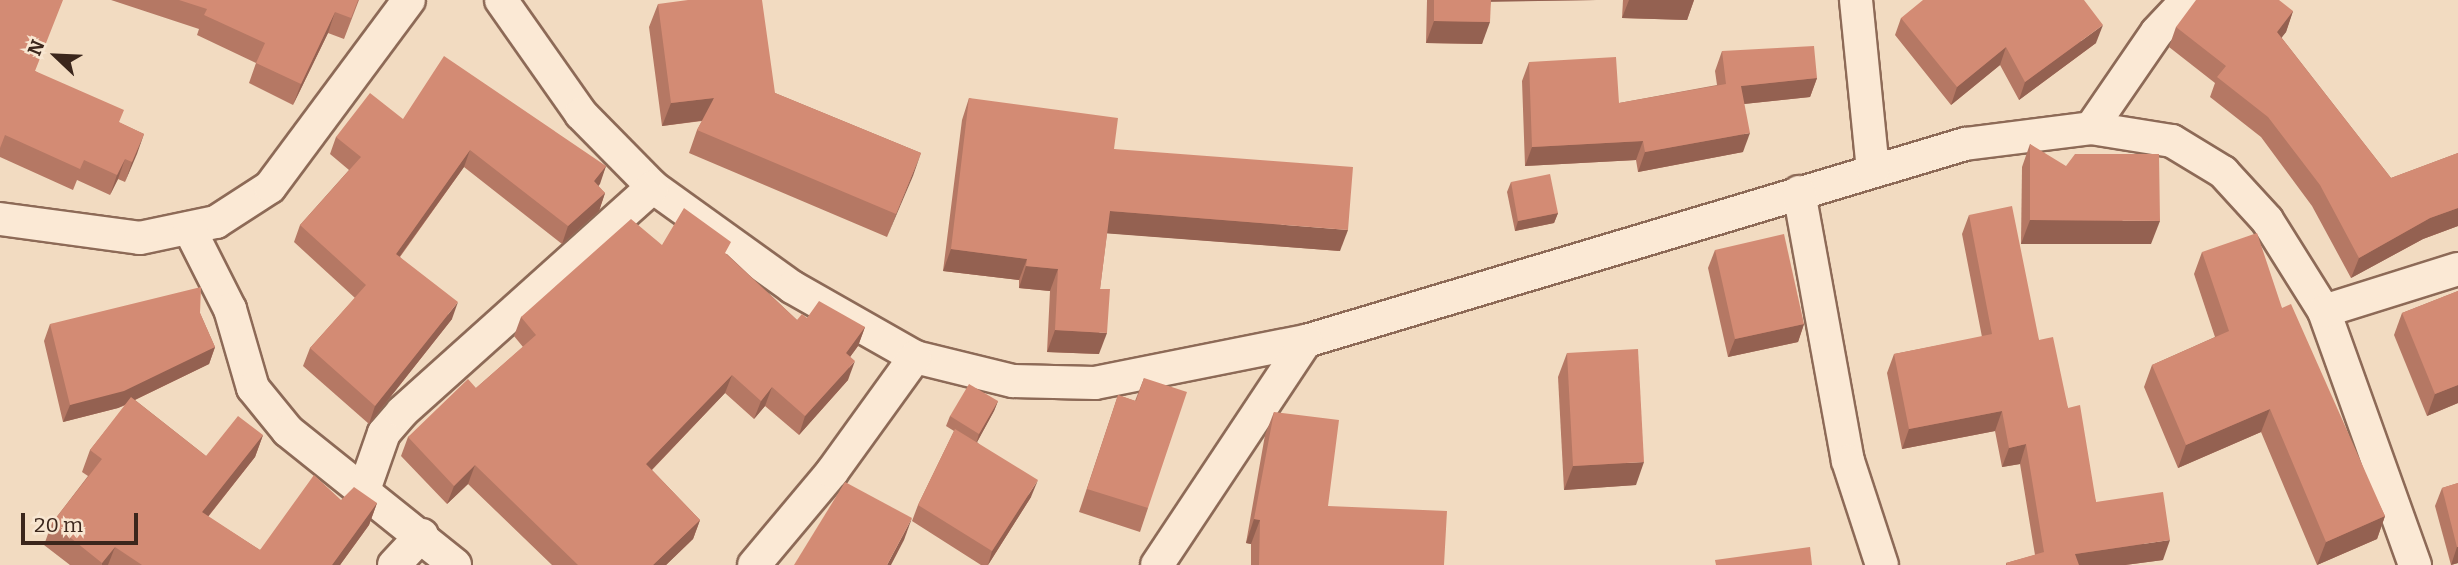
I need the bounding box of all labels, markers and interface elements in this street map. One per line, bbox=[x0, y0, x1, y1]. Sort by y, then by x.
north arrow bbox=[21, 21, 91, 91]
text: N bbox=[23, 36, 50, 59]
scale bar bbox=[24, 498, 142, 542]
text: 20 m bbox=[34, 512, 83, 538]

